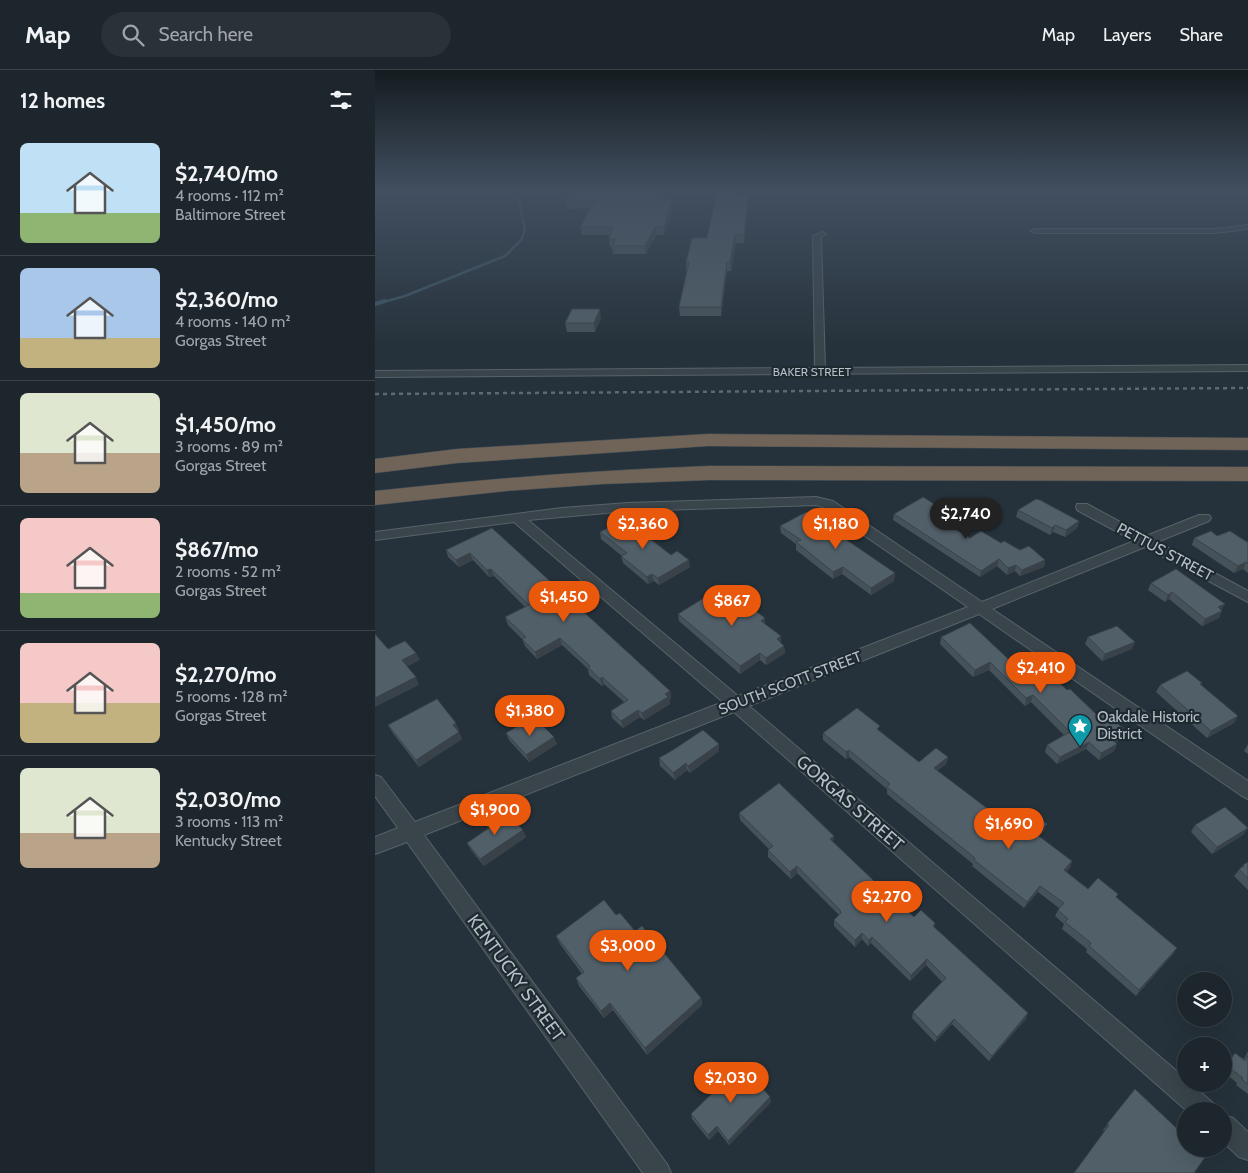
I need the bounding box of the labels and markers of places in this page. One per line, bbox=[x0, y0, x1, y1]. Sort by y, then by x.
pin: $2,740 bbox=[925, 498, 1007, 540]
pin: $2,360 bbox=[602, 508, 684, 550]
pin: $1,180 bbox=[795, 508, 877, 550]
pin: $1,450 bbox=[523, 580, 605, 623]
pin: $867 bbox=[702, 584, 762, 627]
pin: $2,410 bbox=[1000, 652, 1082, 694]
pin: $1,380 bbox=[489, 694, 571, 737]
place label: Oakdale Historic District bbox=[1097, 708, 1200, 743]
place icon: Oakdale Historic District bbox=[1067, 713, 1093, 747]
pin: $1,900 bbox=[454, 794, 536, 836]
pin: $1,690 bbox=[968, 808, 1050, 850]
pin: $2,270 bbox=[846, 880, 928, 923]
pin: $3,000 bbox=[587, 930, 669, 972]
pin: $2,030 bbox=[690, 1062, 772, 1104]

